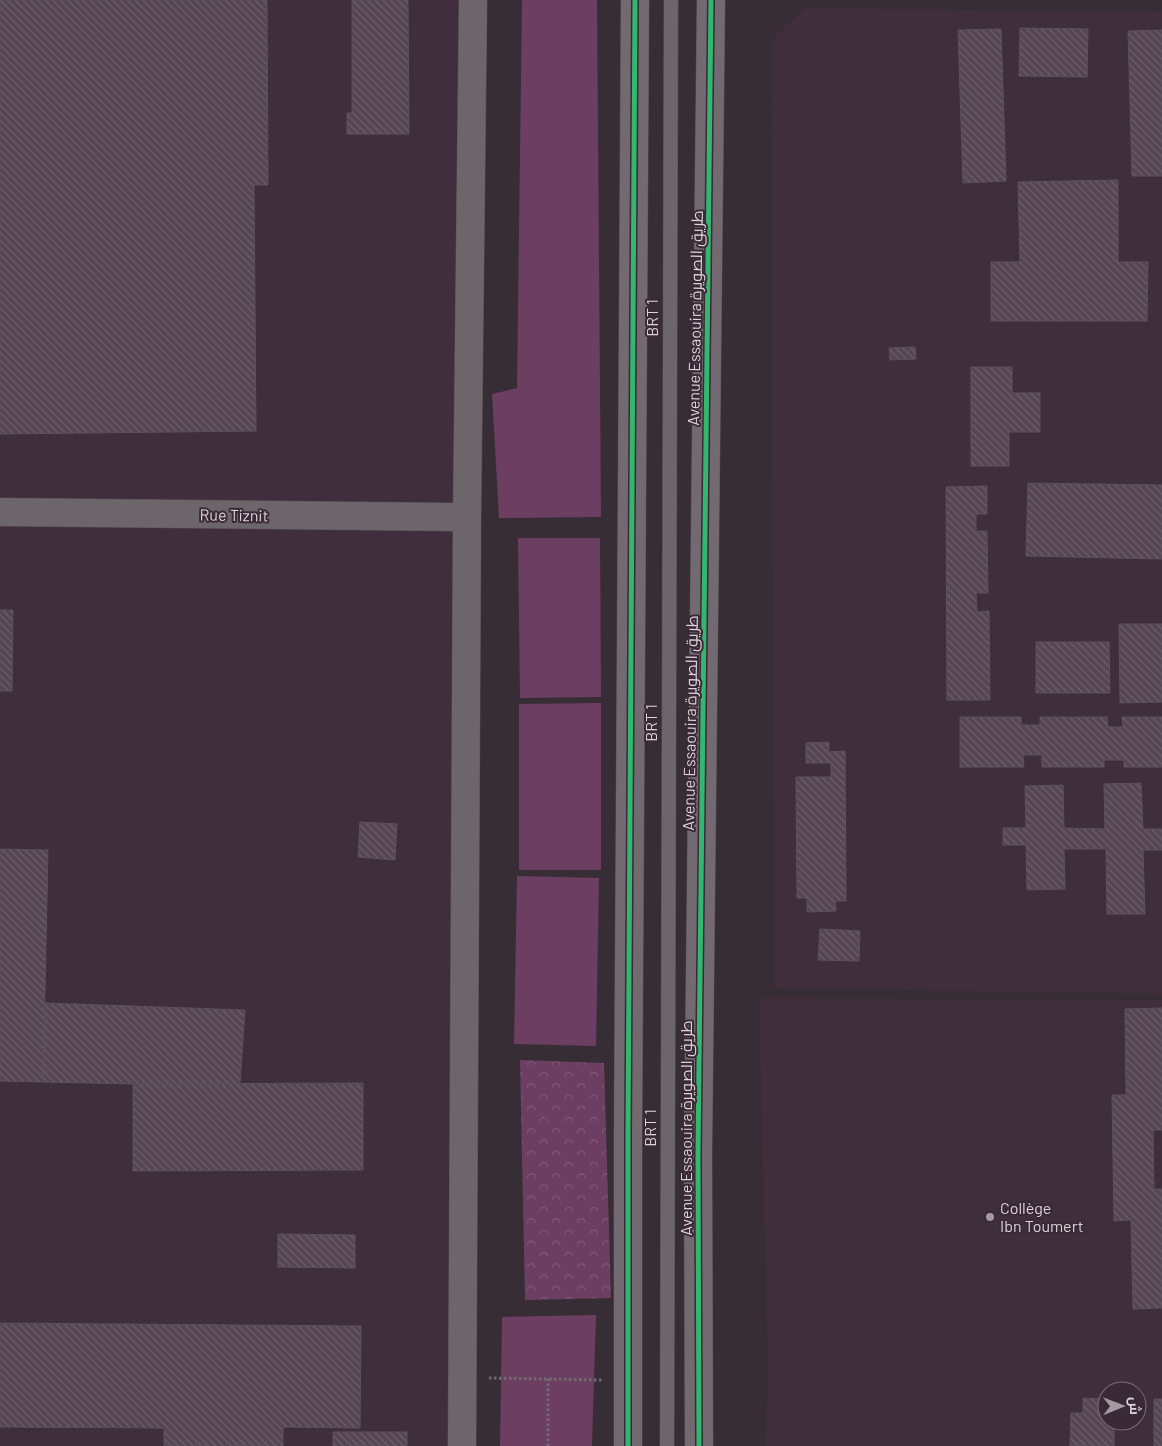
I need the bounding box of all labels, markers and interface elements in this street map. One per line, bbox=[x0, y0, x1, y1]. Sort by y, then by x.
street label: Avenue Essaouira طريق الصويرة bbox=[683, 210, 708, 426]
street label: BRT 1 bbox=[642, 299, 661, 337]
street label: Rue Tiznit bbox=[199, 504, 269, 525]
street label: Avenue Essaouira طريق الصويرة bbox=[678, 615, 703, 831]
street label: BRT 1 bbox=[641, 704, 660, 742]
street label: Avenue Essaouira طريق الصويرة bbox=[676, 1020, 697, 1236]
street label: BRT 1 bbox=[640, 1109, 659, 1147]
place label: Collège Ibn Toumert bbox=[1000, 1198, 1084, 1235]
marker: Collège Ibn Toumert bbox=[984, 1211, 996, 1223]
north arrow bbox=[1097, 1381, 1147, 1431]
text: ش bbox=[1126, 1397, 1144, 1415]

